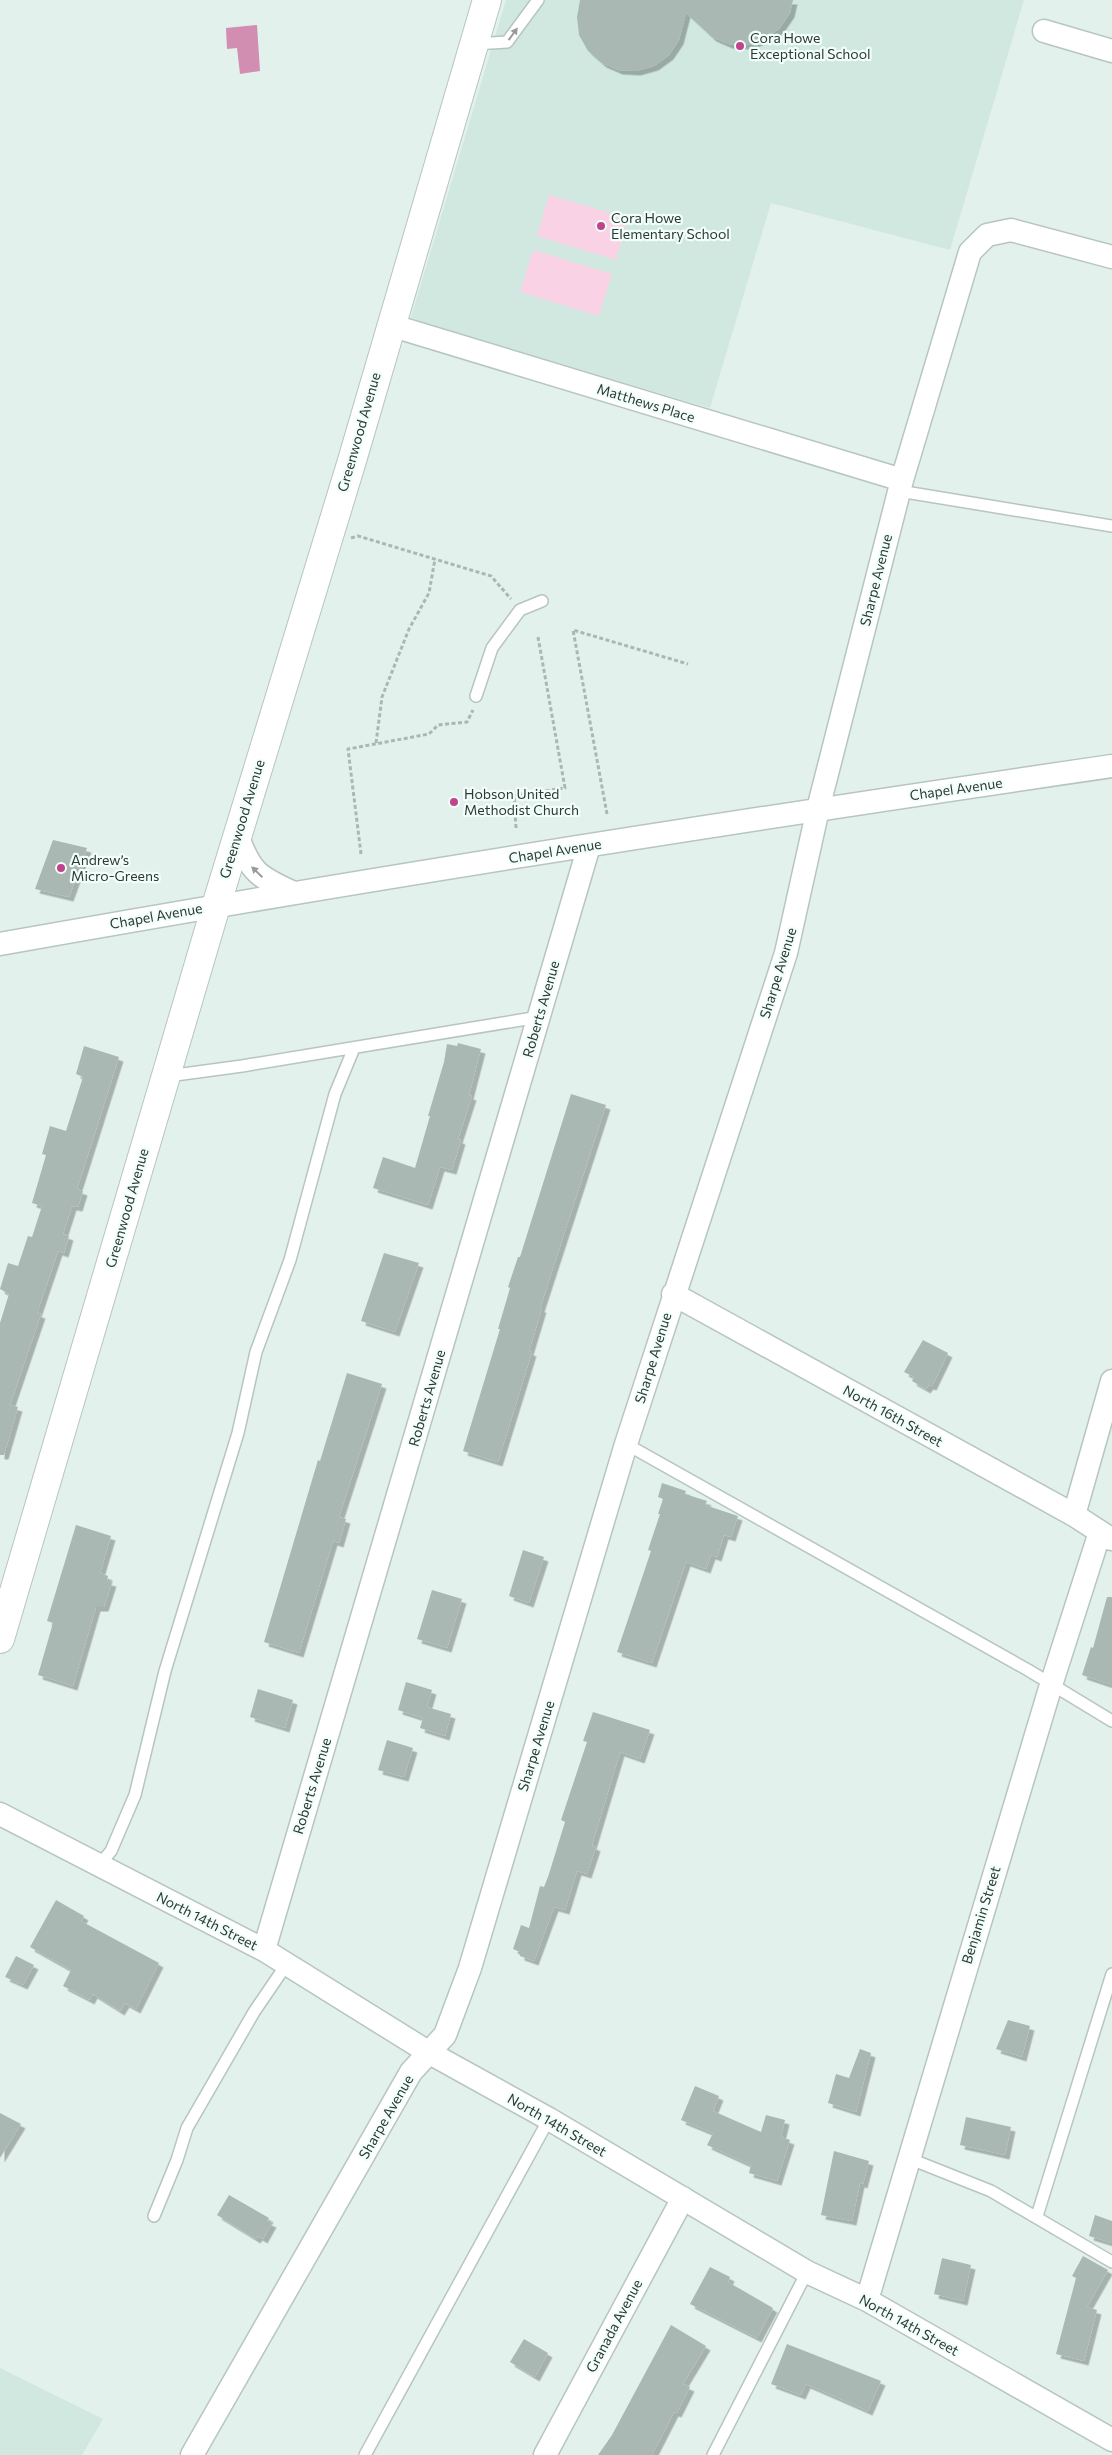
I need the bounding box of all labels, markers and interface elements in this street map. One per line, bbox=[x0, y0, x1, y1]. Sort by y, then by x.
one-way arrow bbox=[507, 28, 518, 41]
place label: Cora Howe Exceptional School bbox=[750, 29, 871, 62]
marker: Cora Howe Exceptional School bbox=[734, 40, 746, 52]
place label: Cora Howe Elementary School bbox=[611, 209, 730, 242]
marker: Cora Howe Elementary School bbox=[595, 220, 607, 232]
street label: Greenwood Avenue bbox=[333, 370, 384, 494]
street label: Matthews Place bbox=[595, 380, 697, 425]
street label: Sharpe Avenue bbox=[856, 532, 895, 628]
street label: Greenwood Avenue bbox=[215, 757, 268, 880]
street label: Chapel Avenue bbox=[908, 774, 1003, 803]
place label: Hobson United Methodist Church bbox=[464, 785, 579, 818]
marker: Hobson United Methodist Church bbox=[448, 796, 460, 808]
street label: Chapel Avenue bbox=[507, 835, 602, 866]
place label: Andrew’s Micro-Greens bbox=[71, 851, 159, 884]
marker: Andrew’s Micro-Greens bbox=[55, 862, 67, 874]
one-way arrow bbox=[251, 866, 263, 878]
street label: Chapel Avenue bbox=[108, 899, 203, 932]
street label: Sharpe Avenue bbox=[756, 925, 799, 1020]
street label: Roberts Avenue bbox=[519, 958, 562, 1059]
street label: Greenwood Avenue bbox=[101, 1146, 152, 1270]
street label: Sharpe Avenue bbox=[631, 1310, 674, 1405]
street label: Roberts Avenue bbox=[405, 1347, 448, 1448]
street label: North 16th Street bbox=[840, 1381, 946, 1450]
street label: Sharpe Avenue bbox=[514, 1698, 557, 1793]
street label: Roberts Avenue bbox=[289, 1736, 334, 1836]
street label: Benjamin Street bbox=[958, 1864, 1004, 1966]
street label: North 14th Street bbox=[154, 1888, 261, 1954]
street label: Sharpe Avenue bbox=[355, 2072, 416, 2162]
street label: North 14th Street bbox=[505, 2089, 610, 2160]
street label: Granada Avenue bbox=[582, 2276, 645, 2375]
street label: North 14th Street bbox=[856, 2290, 962, 2359]

